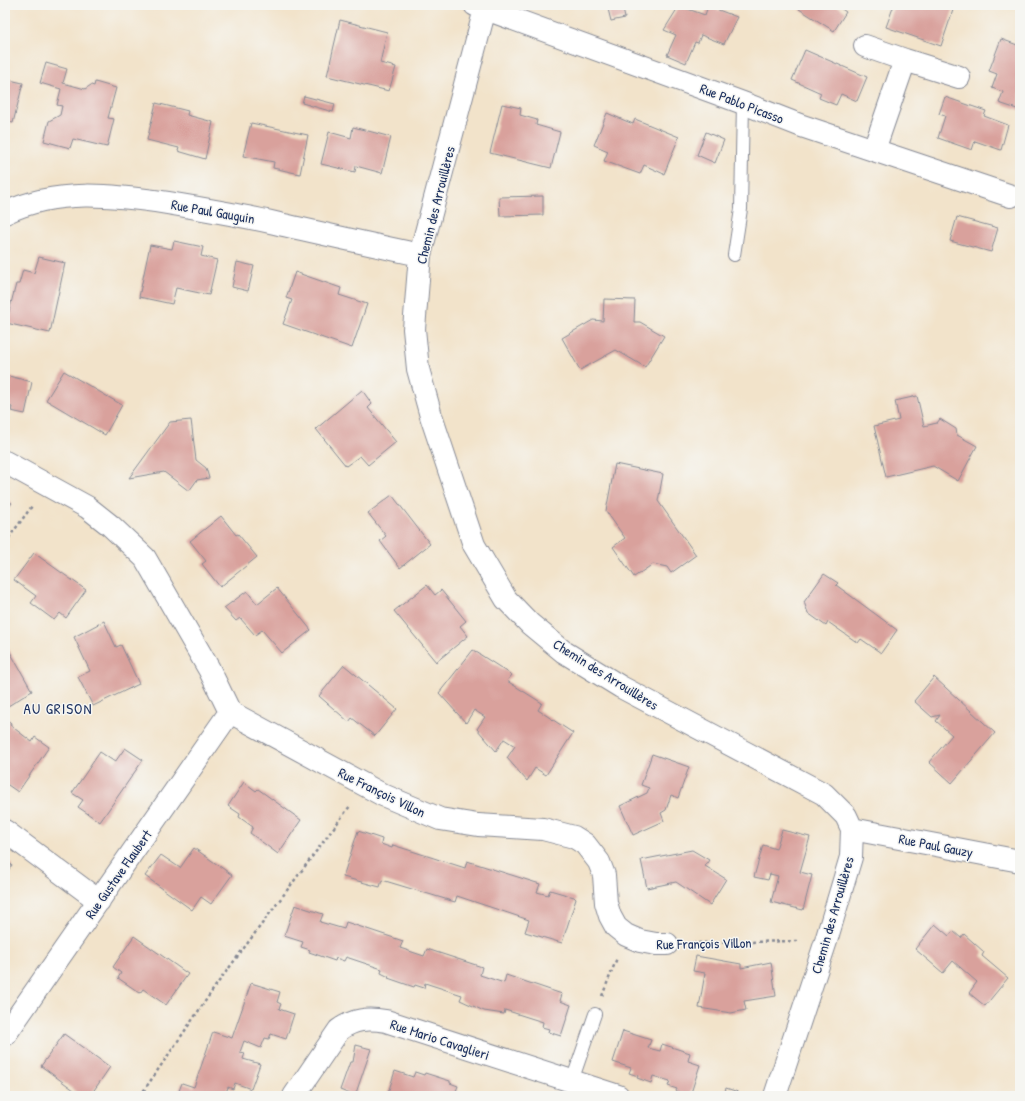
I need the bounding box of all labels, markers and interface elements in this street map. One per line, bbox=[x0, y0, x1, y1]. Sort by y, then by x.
street label: Rue Pablo Picasso bbox=[697, 78, 787, 128]
street label: Chemin des Arrouillères bbox=[411, 144, 459, 266]
street label: Rue Paul Gauguin bbox=[170, 194, 256, 229]
street label: Chemin des Arrouillères bbox=[550, 634, 662, 714]
district label: AU GRISON bbox=[24, 698, 92, 719]
street label: Rue François Villon bbox=[335, 763, 429, 821]
street label: Rue Gustave Flaubert bbox=[80, 825, 156, 922]
street label: Rue Paul Gauzy bbox=[897, 828, 975, 862]
street label: Chemin des Arrouillères bbox=[806, 854, 858, 976]
street label: Rue François Villon bbox=[656, 933, 752, 953]
street label: Rue Mario Cavaglieri bbox=[388, 1014, 492, 1065]

